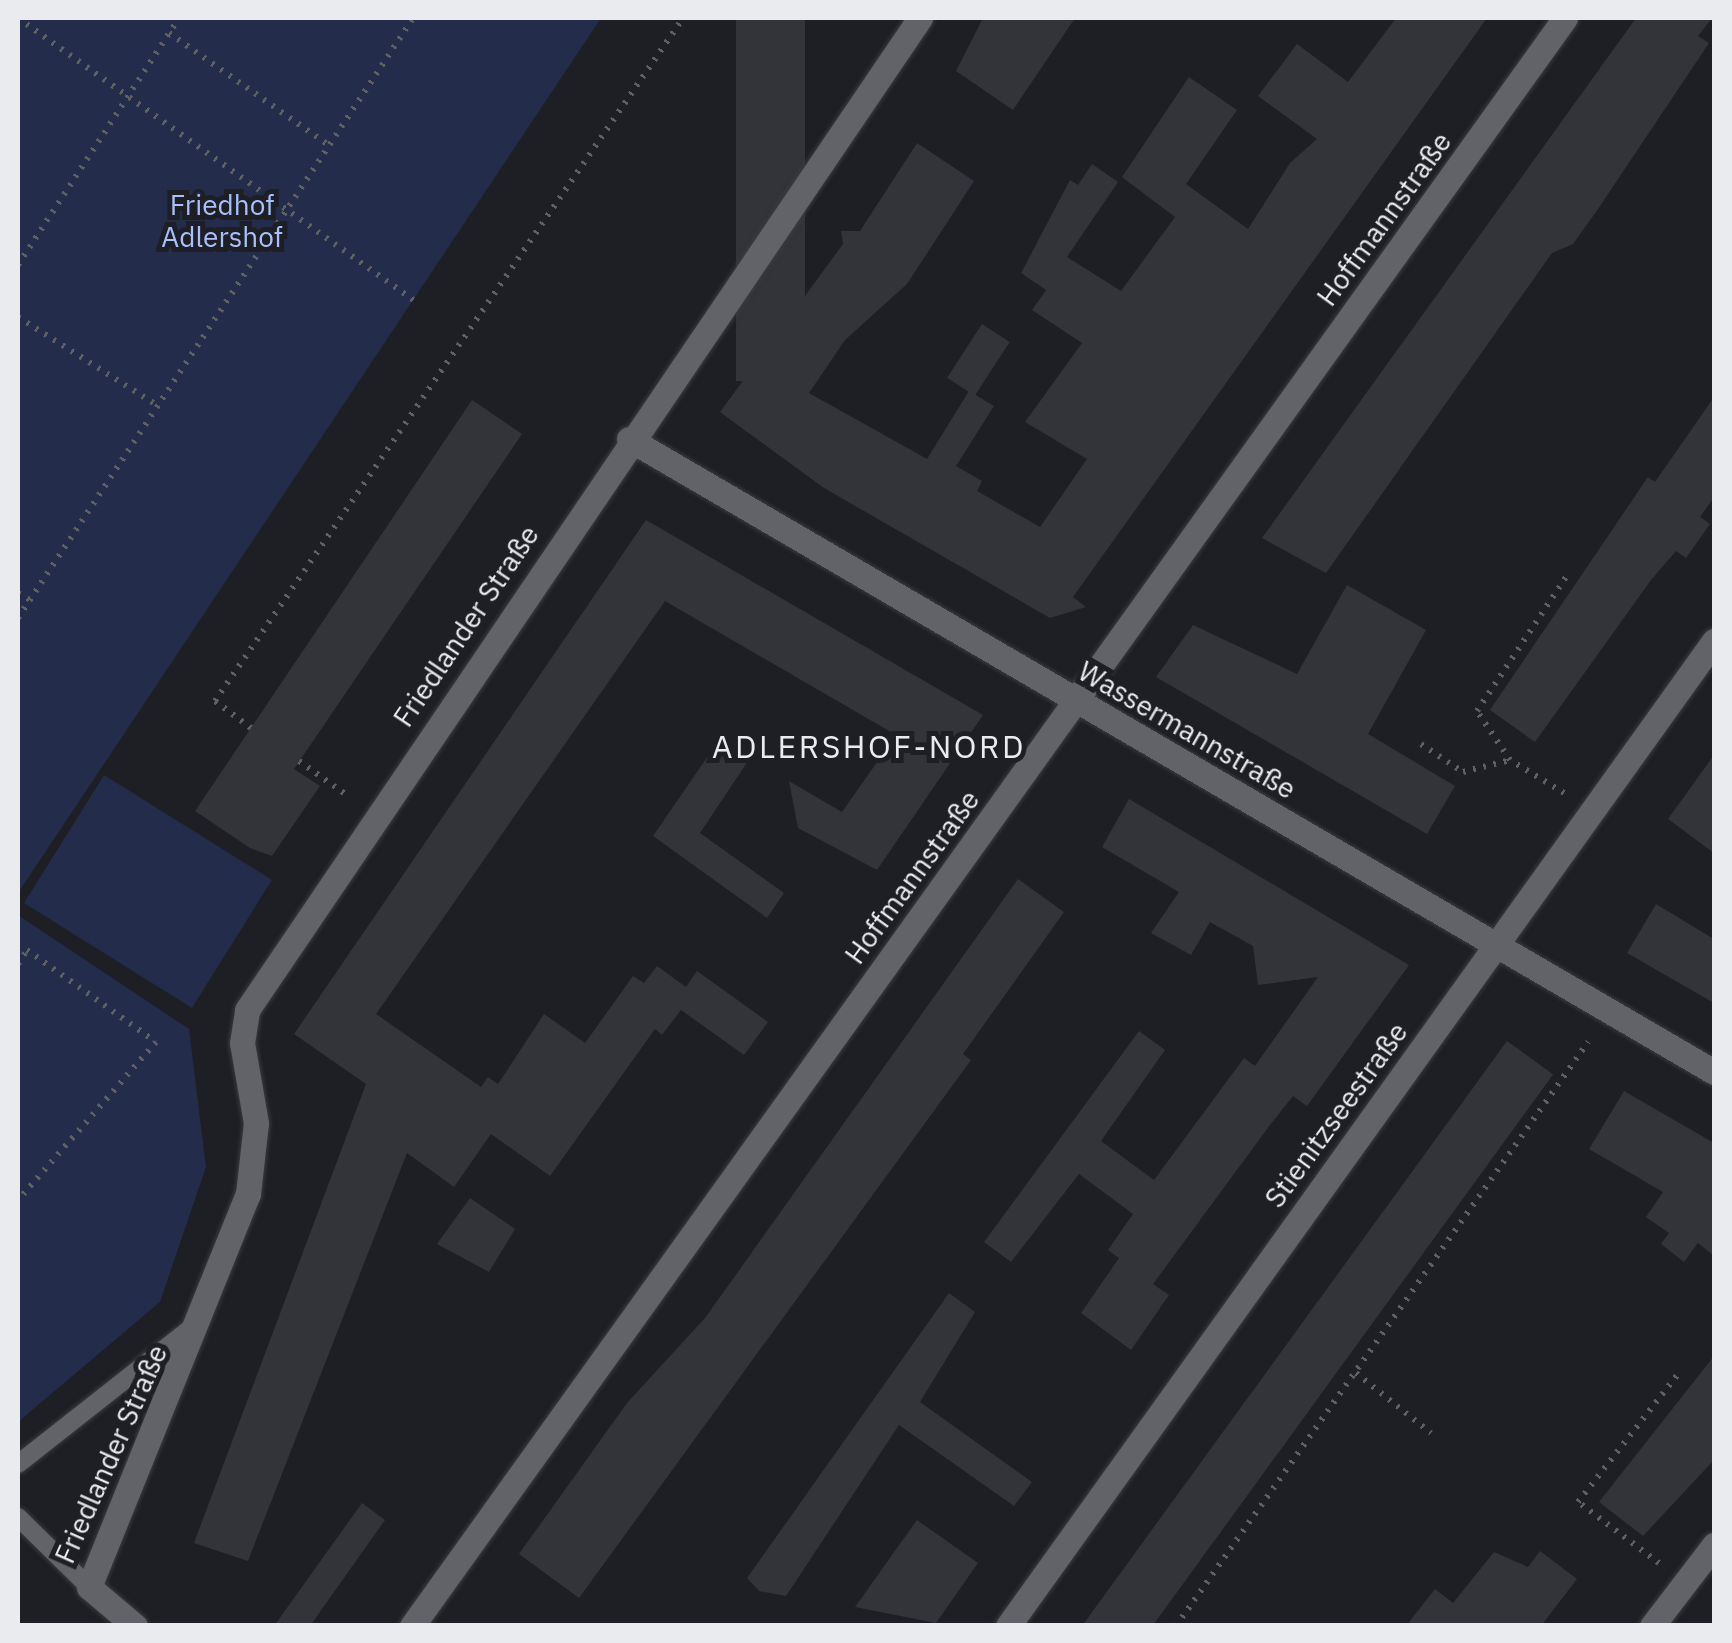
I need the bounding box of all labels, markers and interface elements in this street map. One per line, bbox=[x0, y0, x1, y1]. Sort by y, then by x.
street label: Hoffmannstraße bbox=[1310, 126, 1458, 312]
park label: Friedhof Adlershof bbox=[161, 188, 283, 254]
street label: Friedlander Straße bbox=[386, 519, 546, 733]
street label: Wassermannstraße bbox=[1072, 654, 1302, 806]
district label: ADLERSHOF-NORD bbox=[712, 727, 1026, 765]
street label: Hoffmannstraße bbox=[838, 784, 986, 970]
street label: Stienitzseestraße bbox=[1258, 1016, 1414, 1214]
street label: Friedlander Straße bbox=[48, 1340, 174, 1568]

